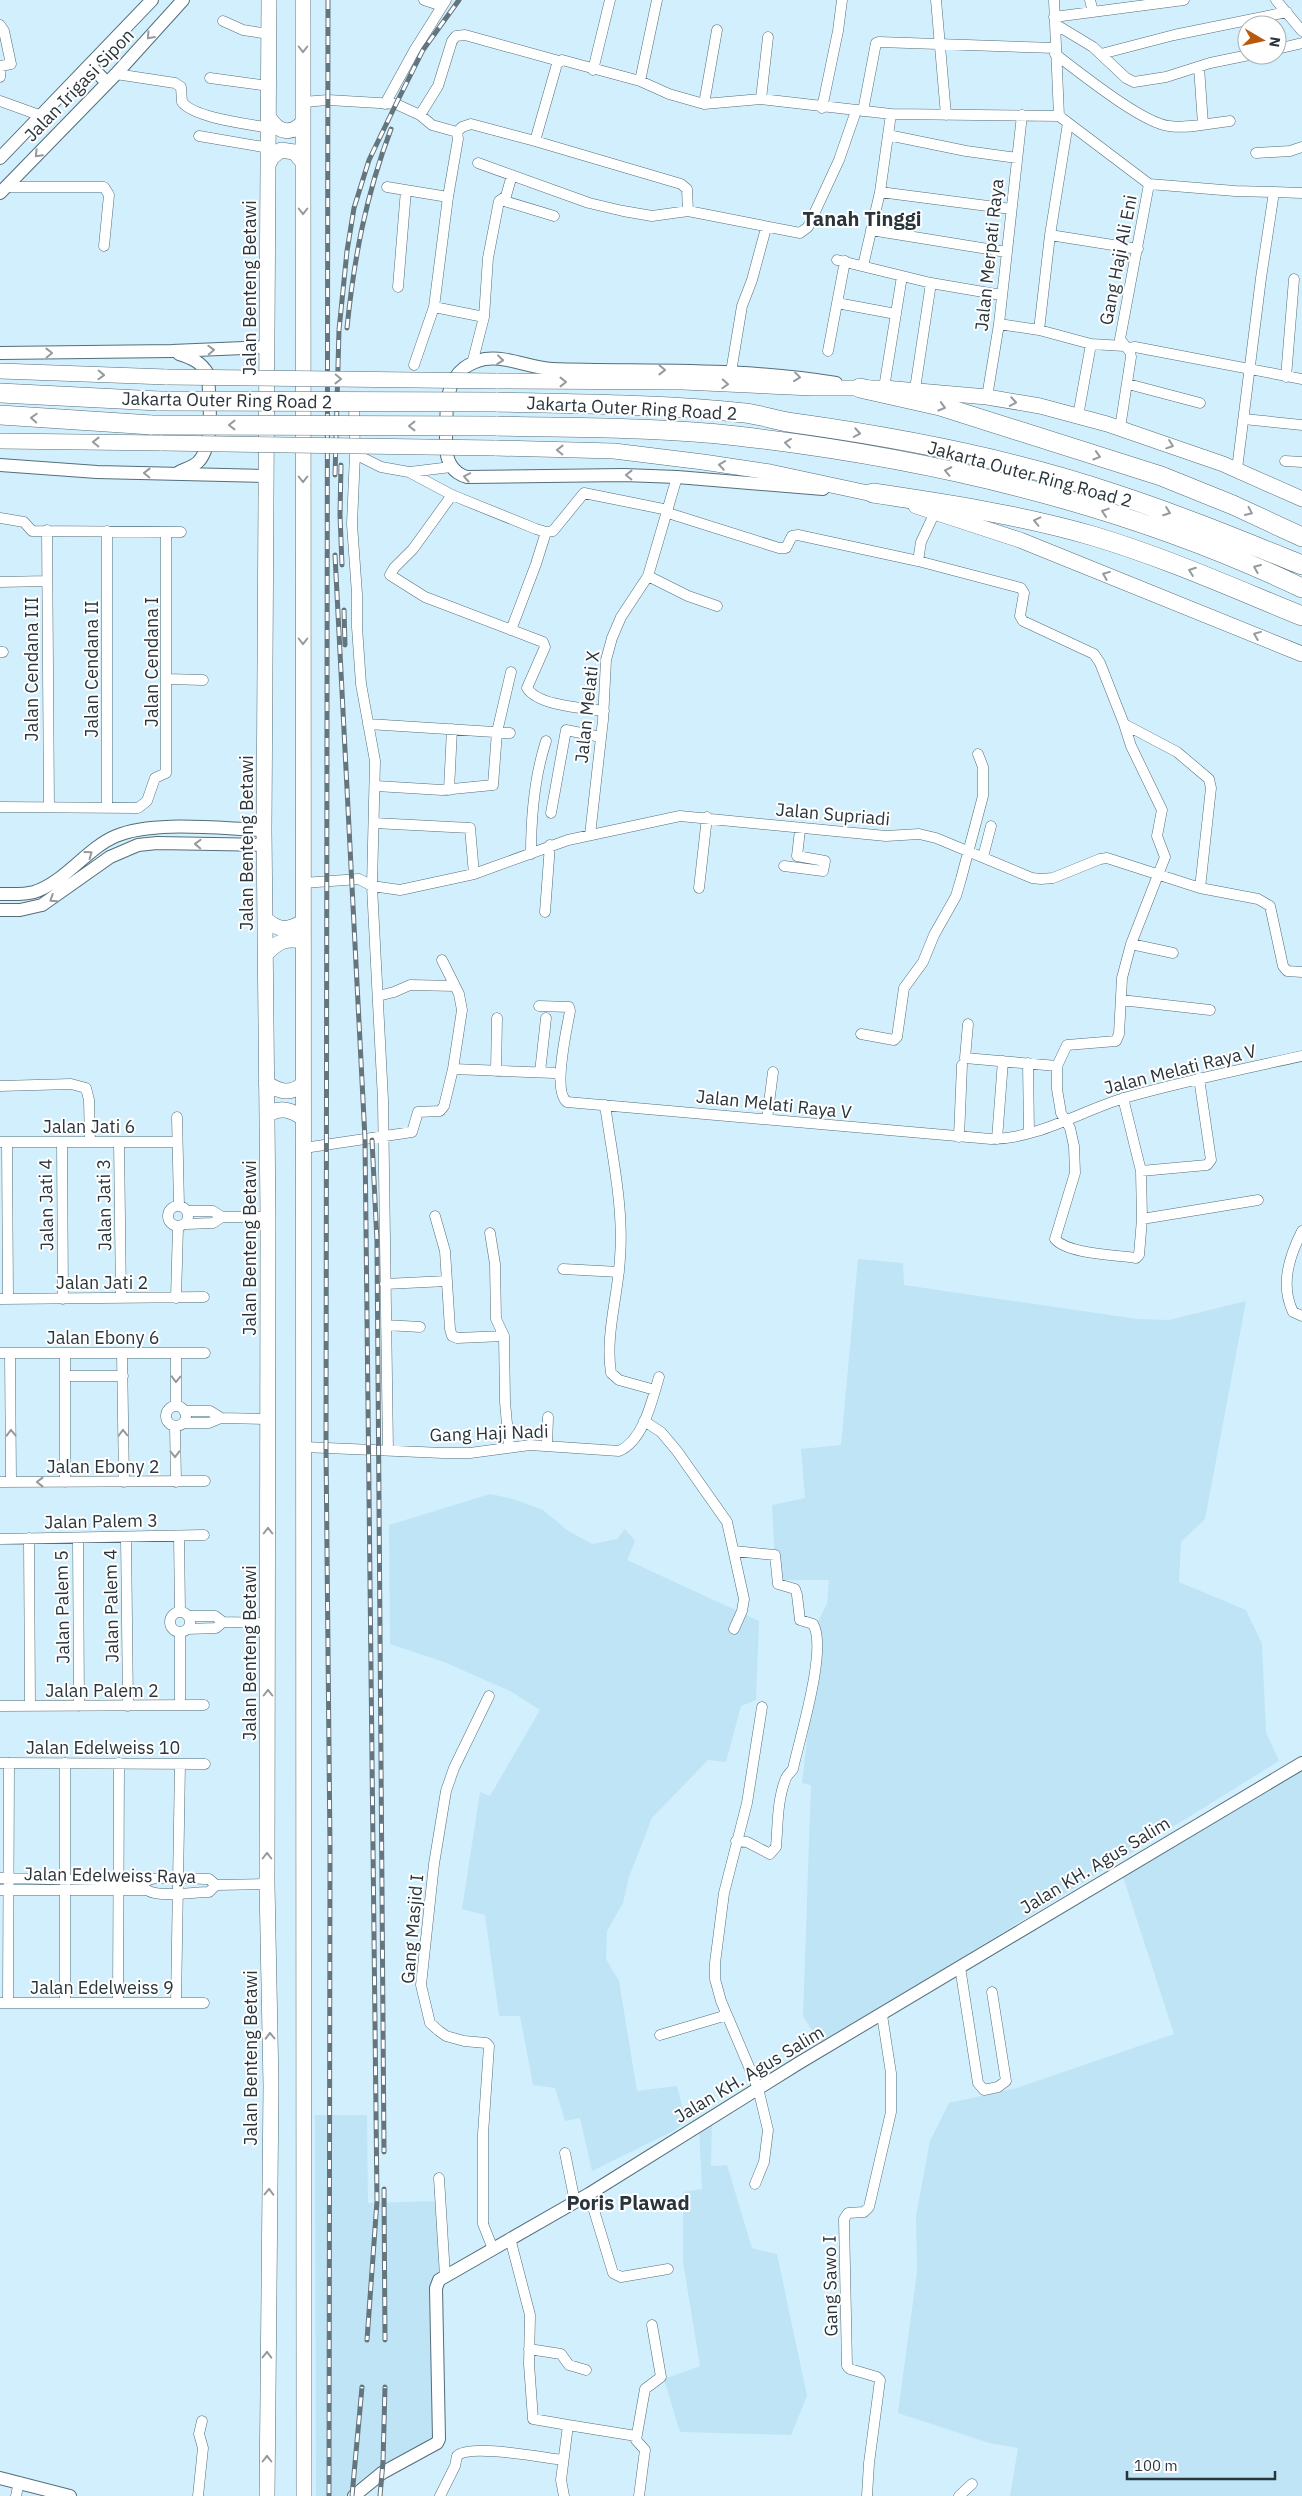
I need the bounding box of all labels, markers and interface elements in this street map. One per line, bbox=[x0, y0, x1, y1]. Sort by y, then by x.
north arrow bbox=[1237, 15, 1287, 65]
street label: Jalan Irigasi Sipon bbox=[19, 24, 139, 146]
one-way arrow bbox=[147, 30, 156, 39]
text: N bbox=[1265, 36, 1285, 48]
one-way arrow bbox=[298, 45, 308, 53]
one-way arrow bbox=[35, 148, 44, 157]
street label: Jalan Merpati Raya bbox=[970, 177, 1008, 332]
street label: Gang Haji Ali Eni bbox=[1094, 193, 1142, 327]
street label: Jalan Benteng Betawi bbox=[238, 200, 261, 376]
district label: Tanah Tinggi bbox=[803, 205, 921, 232]
one-way arrow bbox=[298, 208, 308, 215]
one-way arrow bbox=[207, 344, 215, 355]
one-way arrow bbox=[45, 348, 53, 358]
one-way arrow bbox=[496, 354, 504, 365]
one-way arrow bbox=[658, 365, 666, 375]
one-way arrow bbox=[98, 370, 105, 380]
one-way arrow bbox=[794, 371, 802, 382]
one-way arrow bbox=[334, 374, 342, 385]
one-way arrow bbox=[559, 377, 567, 387]
one-way arrow bbox=[721, 379, 729, 390]
street label: Jakarta Outer Ring Road 2 bbox=[121, 387, 333, 413]
street label: Jakarta Outer Ring Road 2 bbox=[526, 391, 738, 425]
one-way arrow bbox=[1009, 396, 1018, 406]
one-way arrow bbox=[937, 402, 946, 412]
one-way arrow bbox=[30, 413, 38, 424]
one-way arrow bbox=[228, 420, 236, 430]
one-way arrow bbox=[408, 421, 416, 431]
one-way arrow bbox=[853, 427, 862, 437]
street label: Jakarta Outer Ring Road 2 bbox=[925, 436, 1135, 512]
one-way arrow bbox=[92, 437, 100, 448]
one-way arrow bbox=[784, 438, 792, 449]
one-way arrow bbox=[1165, 439, 1173, 449]
one-way arrow bbox=[556, 445, 564, 455]
one-way arrow bbox=[1092, 450, 1101, 460]
one-way arrow bbox=[717, 460, 726, 470]
one-way arrow bbox=[943, 466, 952, 477]
one-way arrow bbox=[143, 468, 151, 478]
one-way arrow bbox=[625, 470, 633, 481]
one-way arrow bbox=[462, 472, 471, 482]
one-way arrow bbox=[298, 475, 308, 483]
one-way arrow bbox=[1162, 506, 1171, 516]
one-way arrow bbox=[1244, 506, 1253, 516]
one-way arrow bbox=[1101, 508, 1110, 518]
one-way arrow bbox=[1033, 516, 1042, 527]
one-way arrow bbox=[1253, 564, 1262, 575]
one-way arrow bbox=[1188, 567, 1197, 577]
one-way arrow bbox=[1102, 571, 1111, 581]
street label: Jalan Cendana III bbox=[20, 597, 43, 741]
street label: Jalan Cendana I bbox=[140, 597, 163, 727]
street label: Jalan Cendana II bbox=[80, 600, 103, 738]
one-way arrow bbox=[1253, 631, 1262, 642]
one-way arrow bbox=[298, 638, 308, 645]
street label: Jalan Melati X bbox=[570, 650, 604, 764]
street label: Jalan Benteng Betawi bbox=[235, 755, 258, 931]
street label: Jalan Supriadi bbox=[775, 798, 891, 830]
one-way arrow bbox=[194, 839, 202, 849]
one-way arrow bbox=[83, 851, 93, 860]
one-way arrow bbox=[49, 893, 58, 902]
street label: Jalan Melati Raya V bbox=[1101, 1039, 1259, 1099]
street label: Jalan Melati Raya V bbox=[695, 1084, 853, 1124]
street label: Jalan Jati 6 bbox=[43, 1115, 135, 1138]
street label: Jalan Jati 4 bbox=[34, 1158, 58, 1251]
street label: Jalan Jati 3 bbox=[92, 1159, 116, 1251]
street label: Jalan Benteng Betawi bbox=[238, 1160, 261, 1336]
street label: Jalan Jati 2 bbox=[56, 1271, 148, 1294]
street label: Jalan Ebony 6 bbox=[47, 1326, 159, 1349]
one-way arrow bbox=[171, 1376, 181, 1384]
street label: Gang Haji Nadi bbox=[429, 1419, 549, 1447]
one-way arrow bbox=[6, 1429, 16, 1436]
one-way arrow bbox=[118, 1429, 129, 1437]
one-way arrow bbox=[170, 1450, 181, 1458]
street label: Jalan Ebony 2 bbox=[47, 1455, 159, 1478]
one-way arrow bbox=[35, 1477, 43, 1487]
street label: Jalan Palem 3 bbox=[44, 1509, 158, 1533]
one-way arrow bbox=[263, 1527, 273, 1534]
street label: Jalan Palem 4 bbox=[99, 1549, 123, 1663]
street label: Jalan Palem 5 bbox=[50, 1550, 74, 1664]
street label: Jalan Benteng Betawi bbox=[238, 1565, 261, 1741]
street label: Jalan Palem 2 bbox=[45, 1679, 159, 1702]
one-way arrow bbox=[263, 1689, 273, 1697]
street label: Jalan Edelweiss 10 bbox=[26, 1736, 180, 1759]
street label: Jalan KH. Agus Salim bbox=[1016, 1811, 1174, 1919]
one-way arrow bbox=[262, 1852, 272, 1860]
street label: Jalan Edelweiss Raya bbox=[24, 1862, 197, 1888]
street label: Gang Masjid I bbox=[396, 1873, 428, 1985]
street label: Jalan Benteng Betawi bbox=[239, 1970, 262, 2146]
street label: Jalan Edelweiss 9 bbox=[30, 1976, 174, 1999]
street label: Jalan KH. Agus Salim bbox=[670, 2020, 828, 2128]
one-way arrow bbox=[265, 2032, 275, 2040]
one-way arrow bbox=[264, 2188, 274, 2196]
district label: Poris Plawad bbox=[566, 2189, 690, 2216]
street label: Gang Sawo I bbox=[818, 2235, 842, 2337]
one-way arrow bbox=[262, 2351, 273, 2359]
scale bar bbox=[1127, 2448, 1274, 2480]
one-way arrow bbox=[262, 2455, 272, 2462]
text: 100 m bbox=[1134, 2456, 1178, 2475]

